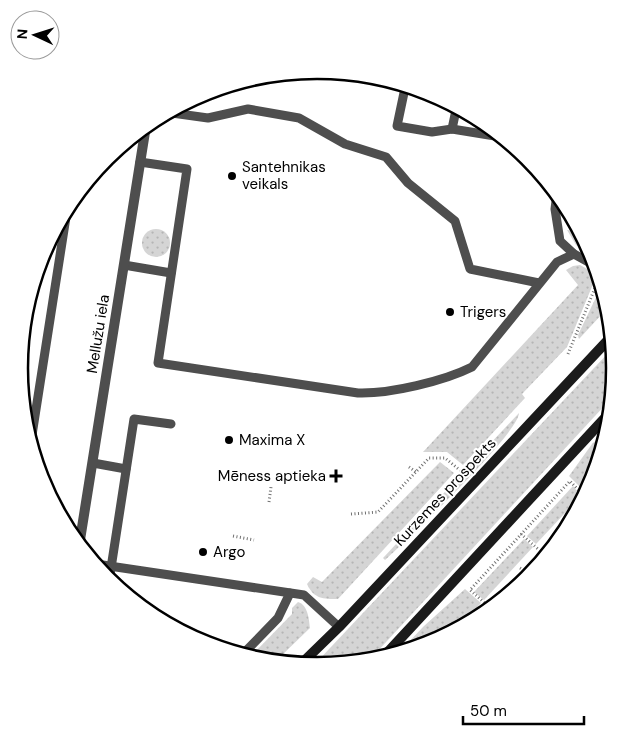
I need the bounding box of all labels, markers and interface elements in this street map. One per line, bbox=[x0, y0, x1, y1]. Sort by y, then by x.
north arrow bbox=[10, 10, 60, 60]
text: N bbox=[13, 28, 31, 40]
place label: Santehnikas veikals bbox=[242, 157, 326, 194]
marker: Santehnikas veikals bbox=[226, 170, 238, 182]
street label: Mellužu iela bbox=[82, 293, 114, 375]
place label: Trigers bbox=[460, 302, 506, 322]
marker: Trigers bbox=[444, 306, 456, 318]
place label: Maxima X bbox=[239, 430, 305, 450]
street label: Kurzemes prospekts bbox=[389, 433, 501, 551]
marker: Maxima X bbox=[223, 434, 235, 446]
place label: Mēness aptieka bbox=[218, 466, 326, 486]
marker: Mēness aptieka bbox=[330, 470, 342, 482]
place label: Argo bbox=[213, 542, 245, 562]
marker: Argo bbox=[197, 546, 209, 558]
scale bar bbox=[463, 694, 584, 726]
text: 50 m bbox=[470, 701, 507, 721]

